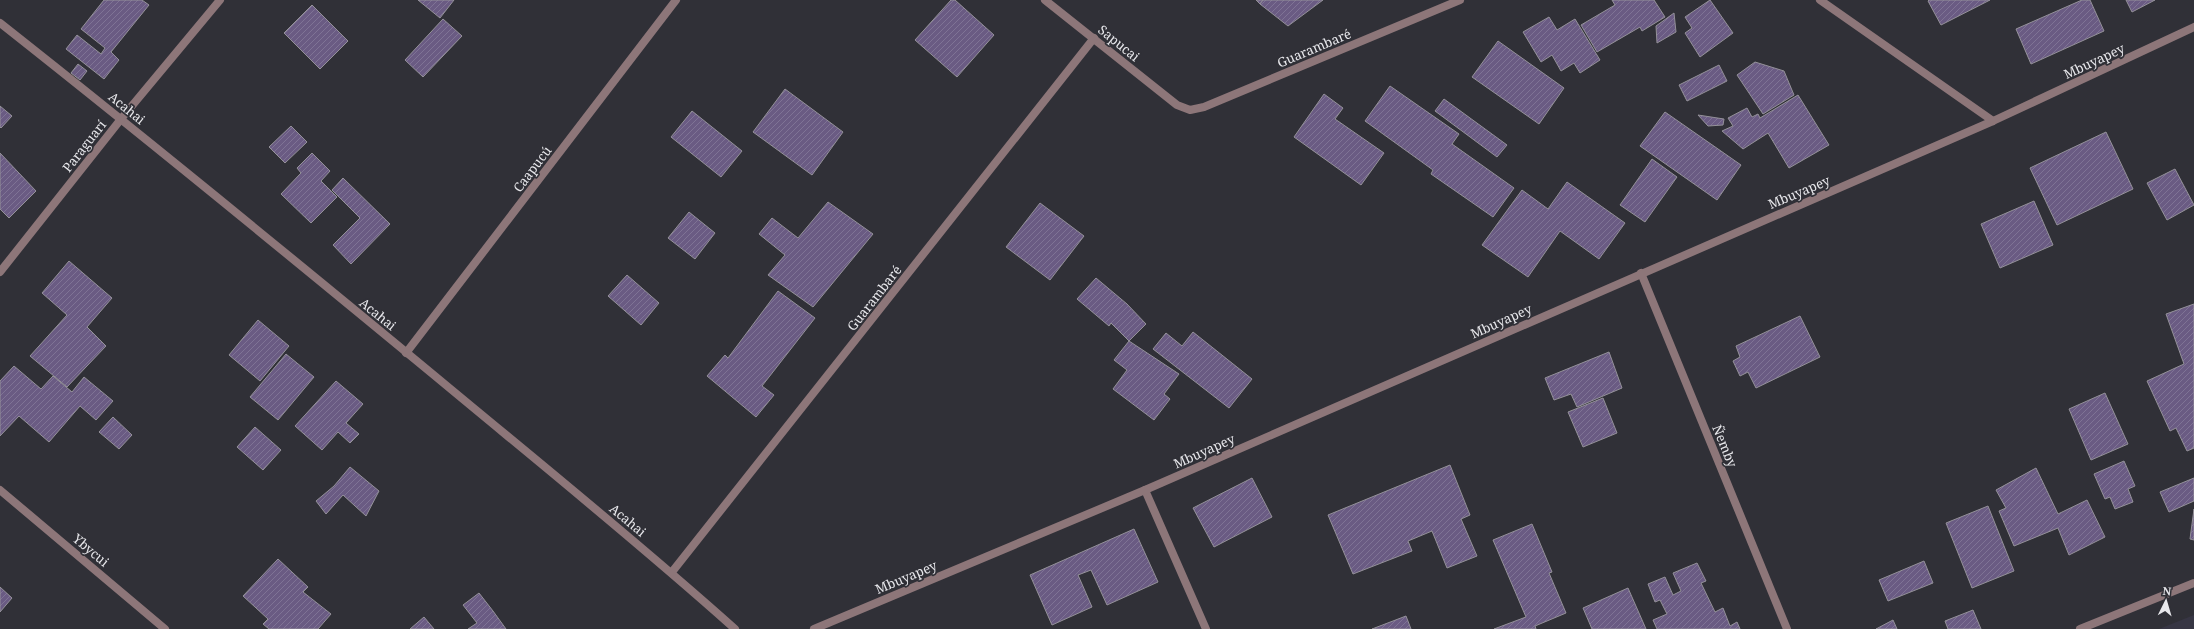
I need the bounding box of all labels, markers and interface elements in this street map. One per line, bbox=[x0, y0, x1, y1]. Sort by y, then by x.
street label: Sapucai bbox=[1094, 21, 1144, 65]
street label: Guarambaré bbox=[1274, 24, 1354, 72]
street label: Mbuyapey bbox=[2061, 39, 2128, 83]
street label: Acahai bbox=[105, 88, 149, 128]
street label: Paraguarí bbox=[58, 116, 110, 176]
street label: Caapucú bbox=[509, 142, 555, 196]
street label: Mbuyapey bbox=[1765, 171, 1833, 213]
street label: Guarambaré bbox=[843, 261, 905, 335]
street label: Acahai bbox=[356, 294, 400, 334]
street label: Mbuyapey bbox=[1467, 299, 1535, 343]
street label: Ñemby bbox=[1708, 422, 1742, 470]
street label: Mbuyapey bbox=[1170, 429, 1238, 473]
street label: Acahai bbox=[606, 499, 650, 541]
street label: Ybycui bbox=[68, 529, 113, 570]
street label: Mbuyapey bbox=[872, 556, 940, 598]
north arrow bbox=[2146, 581, 2186, 621]
text: N bbox=[2162, 583, 2172, 598]

